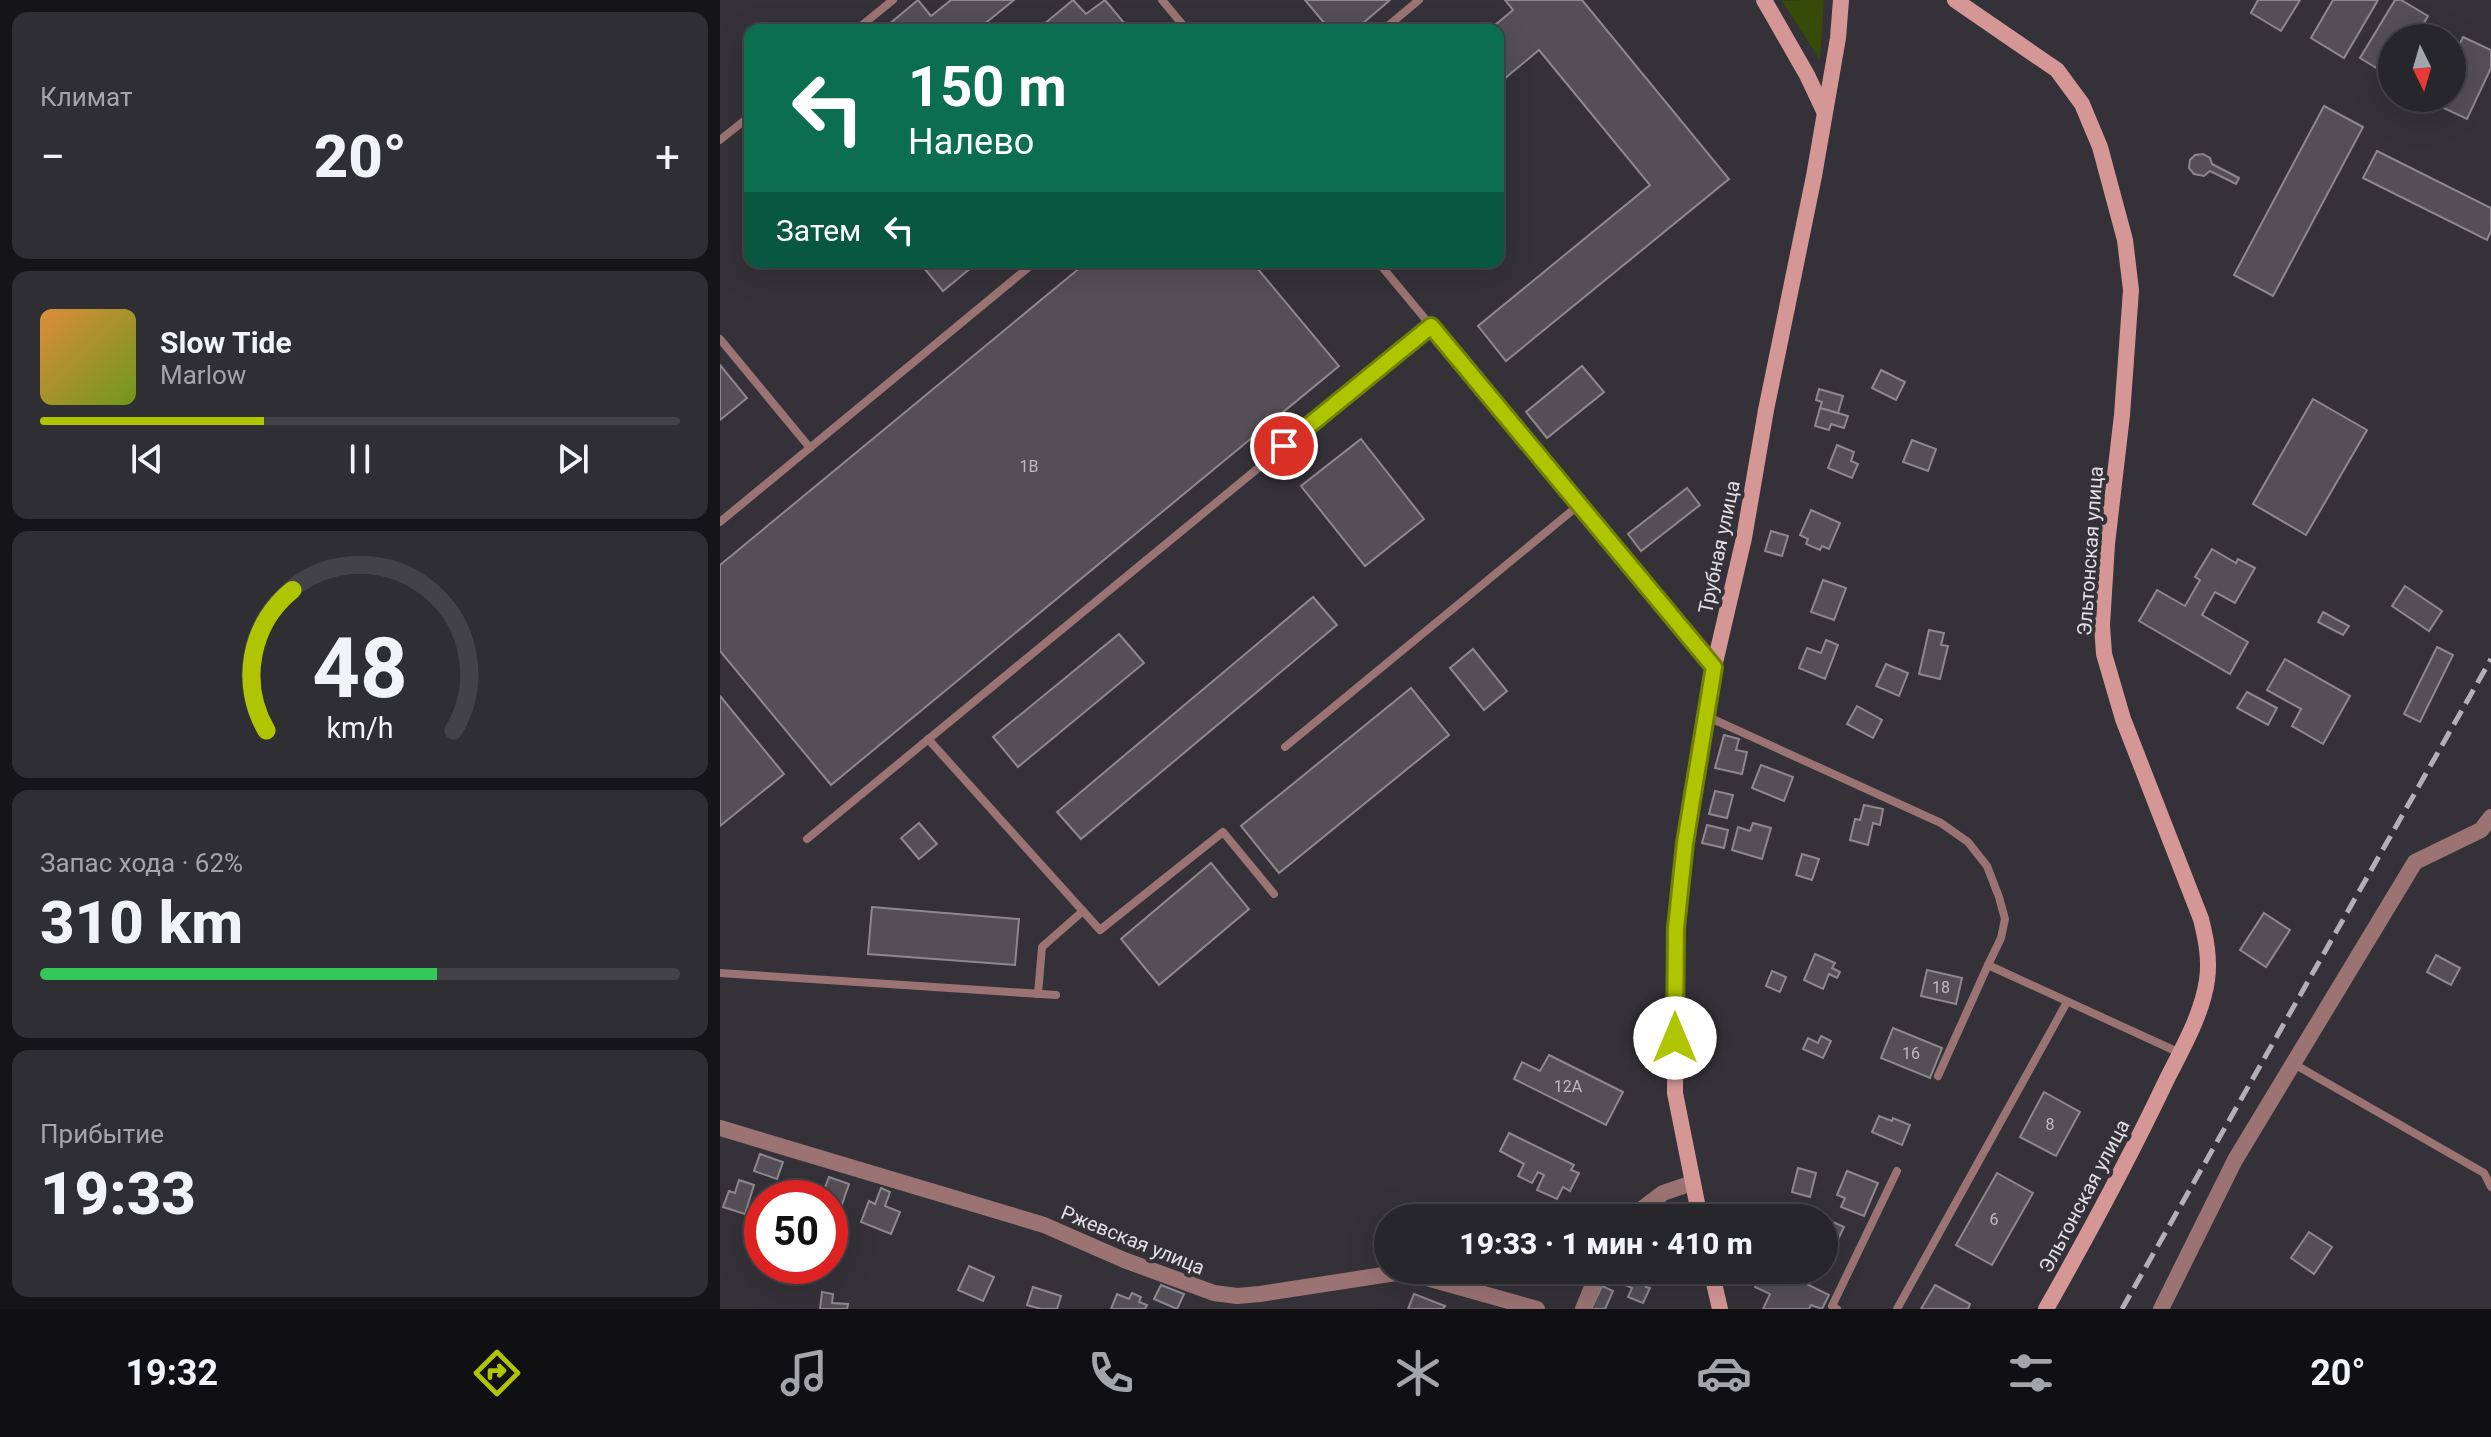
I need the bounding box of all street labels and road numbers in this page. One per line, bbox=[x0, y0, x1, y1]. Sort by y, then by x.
street label: Эльтонская улица bbox=[2072, 465, 2108, 637]
street label: Трубная улица bbox=[1693, 478, 1745, 616]
street label: Эльтонская улица bbox=[2033, 1115, 2135, 1277]
street label: Ржевская улица bbox=[1058, 1200, 1208, 1280]

